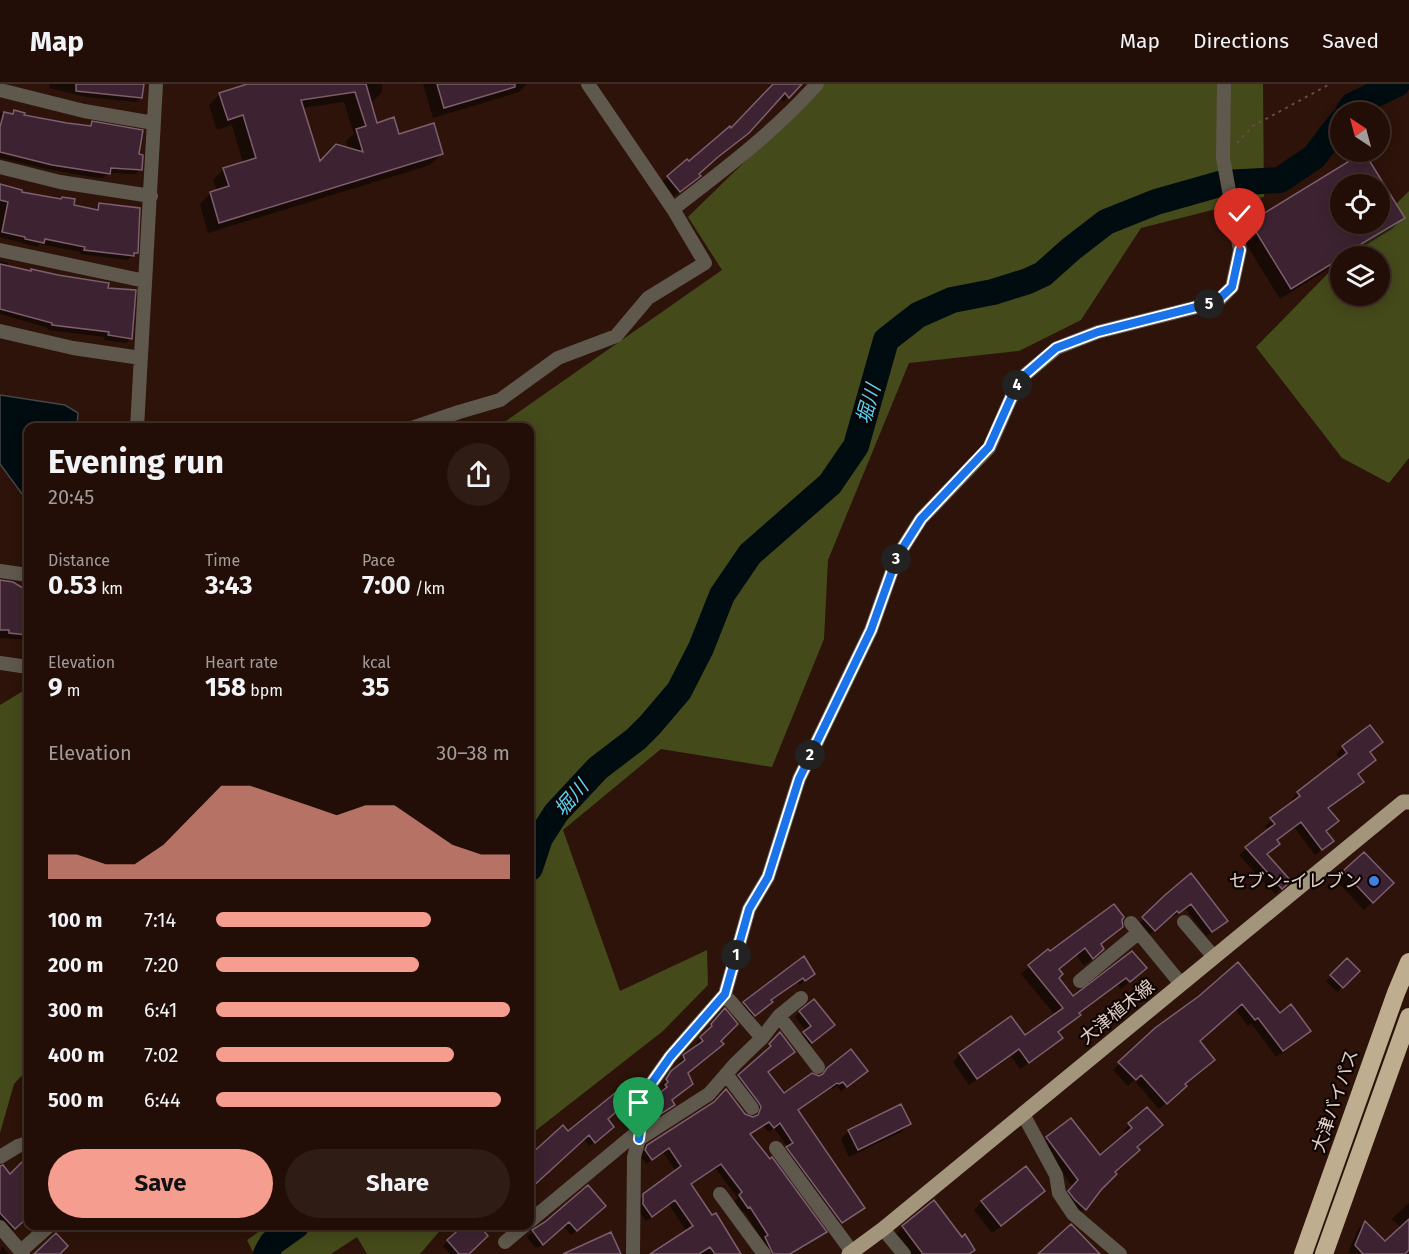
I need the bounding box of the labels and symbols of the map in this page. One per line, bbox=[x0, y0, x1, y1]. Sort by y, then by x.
north arrow bbox=[1330, 102, 1390, 162]
pin bbox=[1214, 188, 1265, 250]
pin: 5 bbox=[1194, 289, 1224, 319]
pin: 4 bbox=[1002, 370, 1032, 400]
water label: 堀川 bbox=[851, 380, 886, 427]
pin: 3 bbox=[881, 544, 911, 574]
pin: 2 bbox=[795, 740, 825, 770]
water label: 堀川 bbox=[549, 774, 594, 821]
place label: セブン-イレブン bbox=[1229, 870, 1362, 892]
marker: セブン-イレブン bbox=[1367, 874, 1381, 888]
pin: 1 bbox=[721, 940, 751, 970]
street label: 大津植木線 bbox=[1075, 975, 1159, 1049]
street label: 大津バイパス bbox=[1307, 1047, 1363, 1155]
pin bbox=[613, 1077, 664, 1139]

